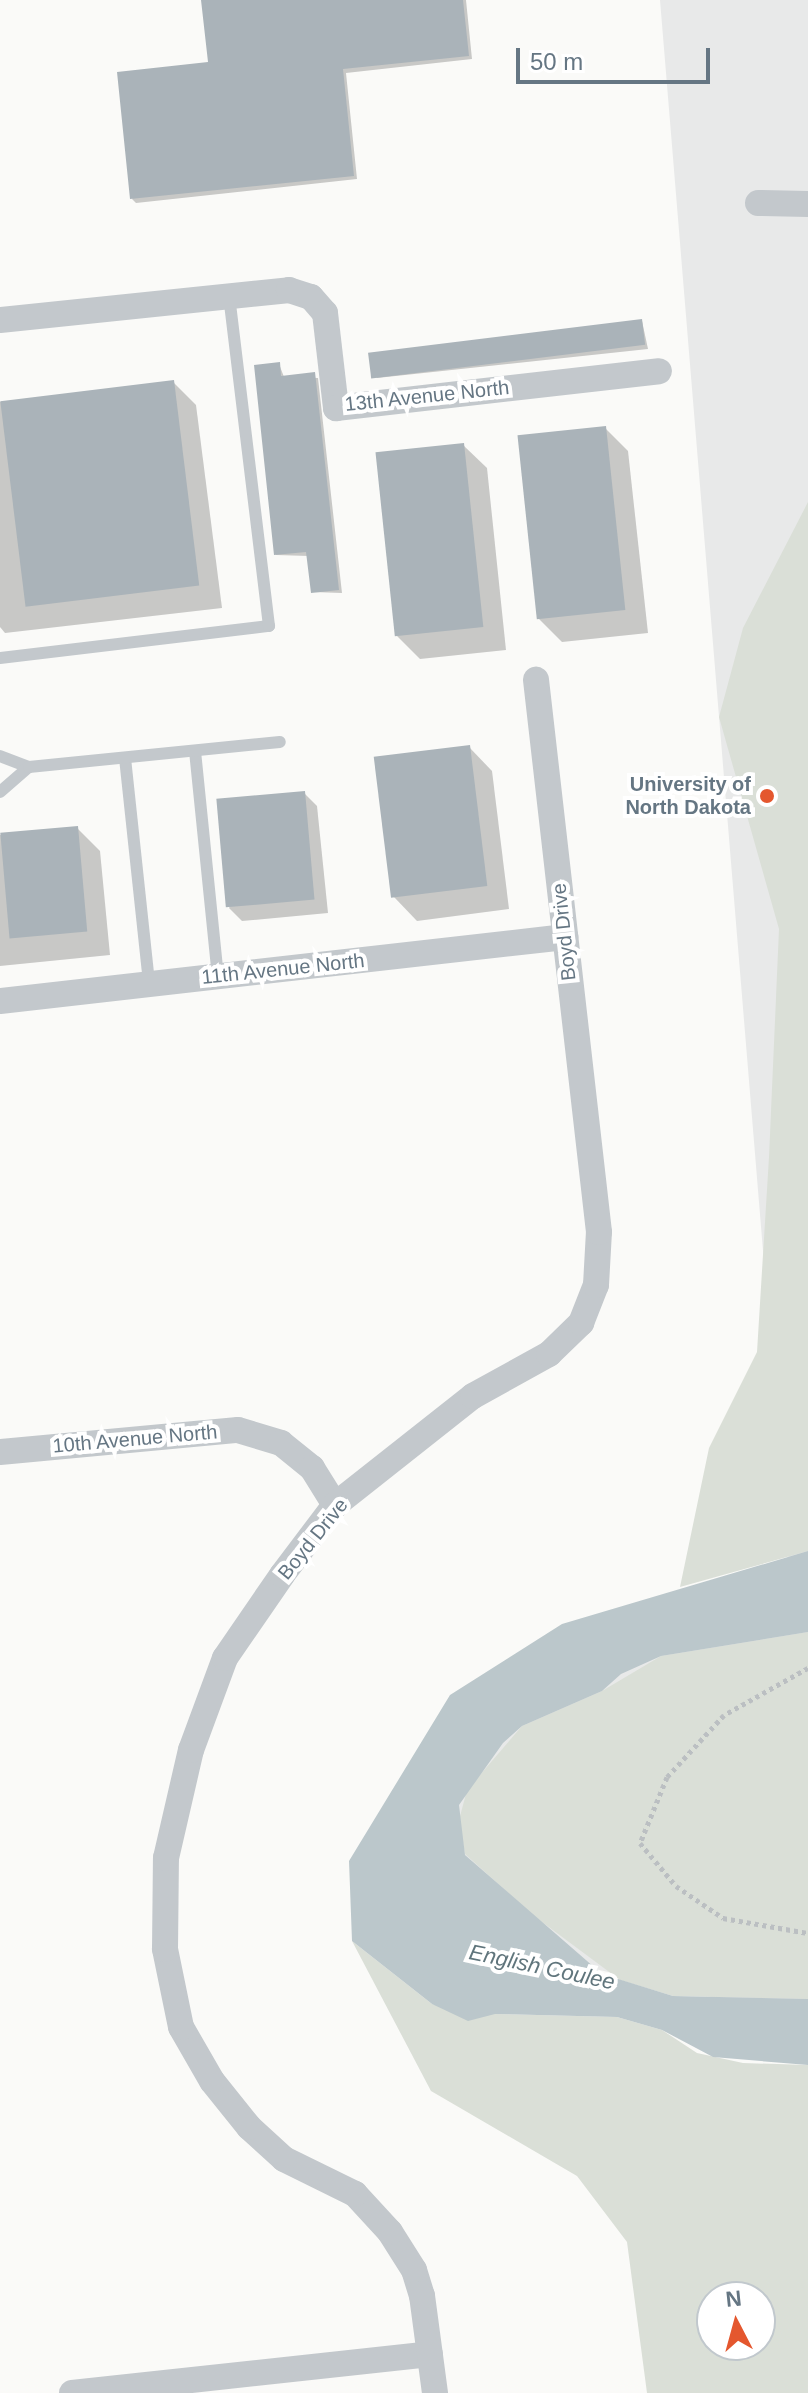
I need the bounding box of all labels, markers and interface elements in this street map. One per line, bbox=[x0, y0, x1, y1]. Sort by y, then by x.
scale bar bbox=[520, 32, 714, 82]
text: 50 m bbox=[530, 48, 583, 75]
street label: 13th Avenue North bbox=[343, 375, 511, 417]
place label: University of North Dakota bbox=[625, 772, 751, 819]
marker: University of North Dakota bbox=[758, 787, 776, 805]
street label: Boyd Drive bbox=[547, 882, 581, 982]
street label: 11th Avenue North bbox=[200, 948, 366, 990]
street label: 10th Avenue North bbox=[51, 1420, 219, 1458]
street label: Boyd Drive bbox=[273, 1493, 353, 1585]
water label: English Coulee bbox=[467, 1939, 617, 1995]
north arrow bbox=[696, 2281, 776, 2361]
text: N bbox=[724, 2285, 743, 2312]

